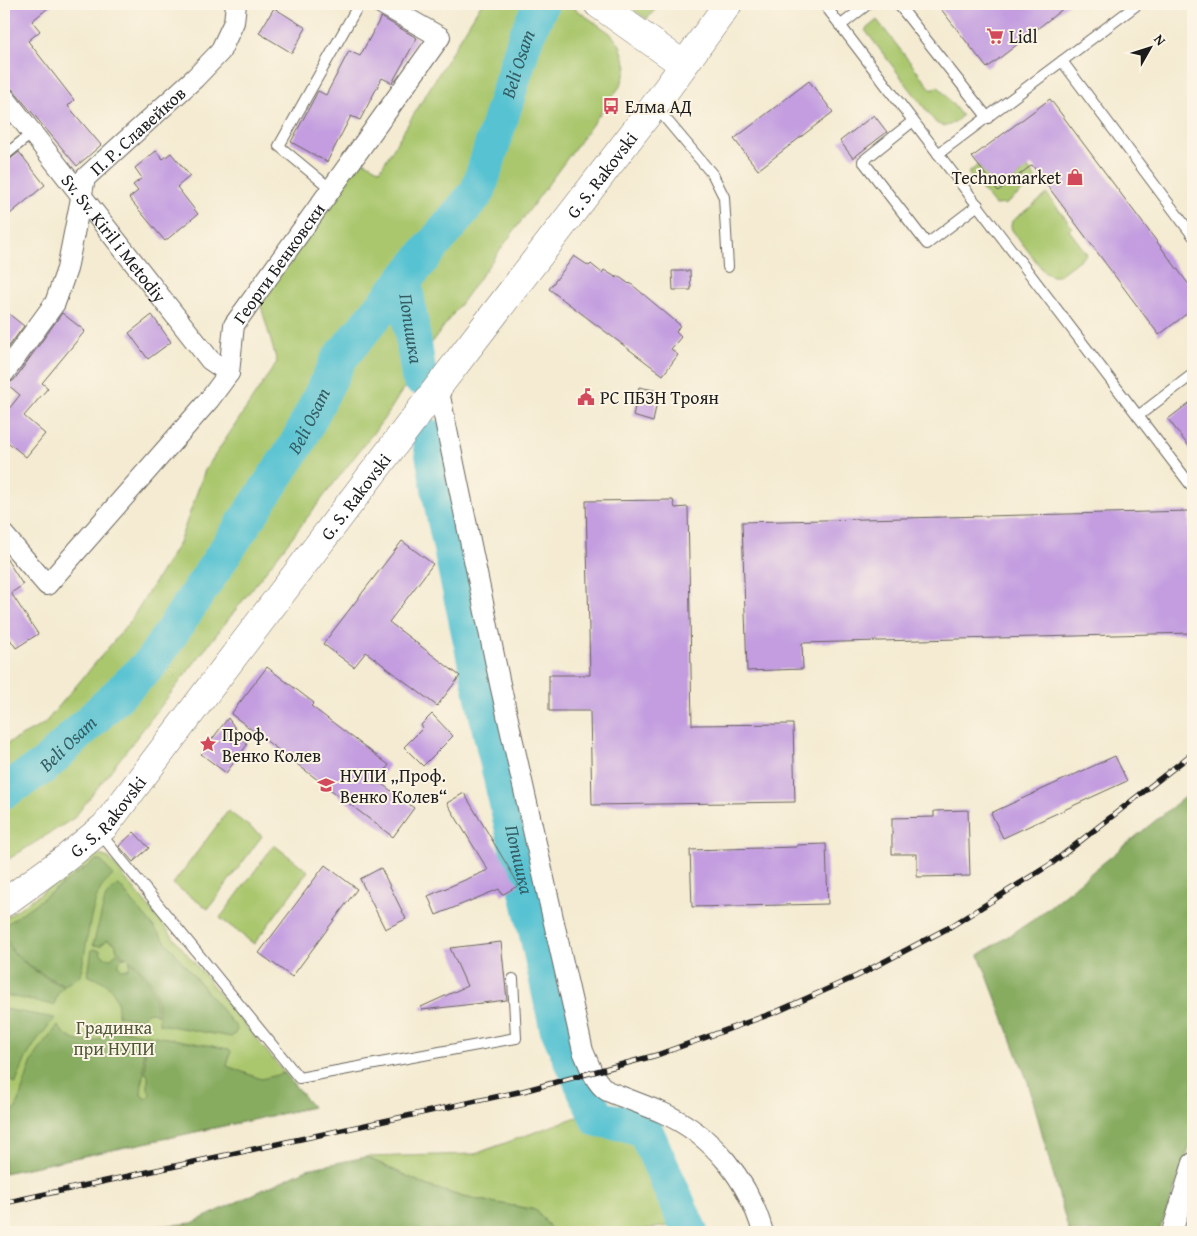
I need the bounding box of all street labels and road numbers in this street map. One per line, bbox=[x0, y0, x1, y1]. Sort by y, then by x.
street label: П. Р. Славейков bbox=[83, 79, 191, 181]
street label: G. S. Rakovski bbox=[559, 126, 643, 224]
street label: Sv. Sv. Kiril i Metodiy bbox=[55, 168, 174, 308]
street label: Георги Бенковски bbox=[226, 197, 331, 329]
street label: G. S. Rakovski bbox=[313, 447, 397, 545]
street label: G. S. Rakovski bbox=[64, 770, 152, 863]

